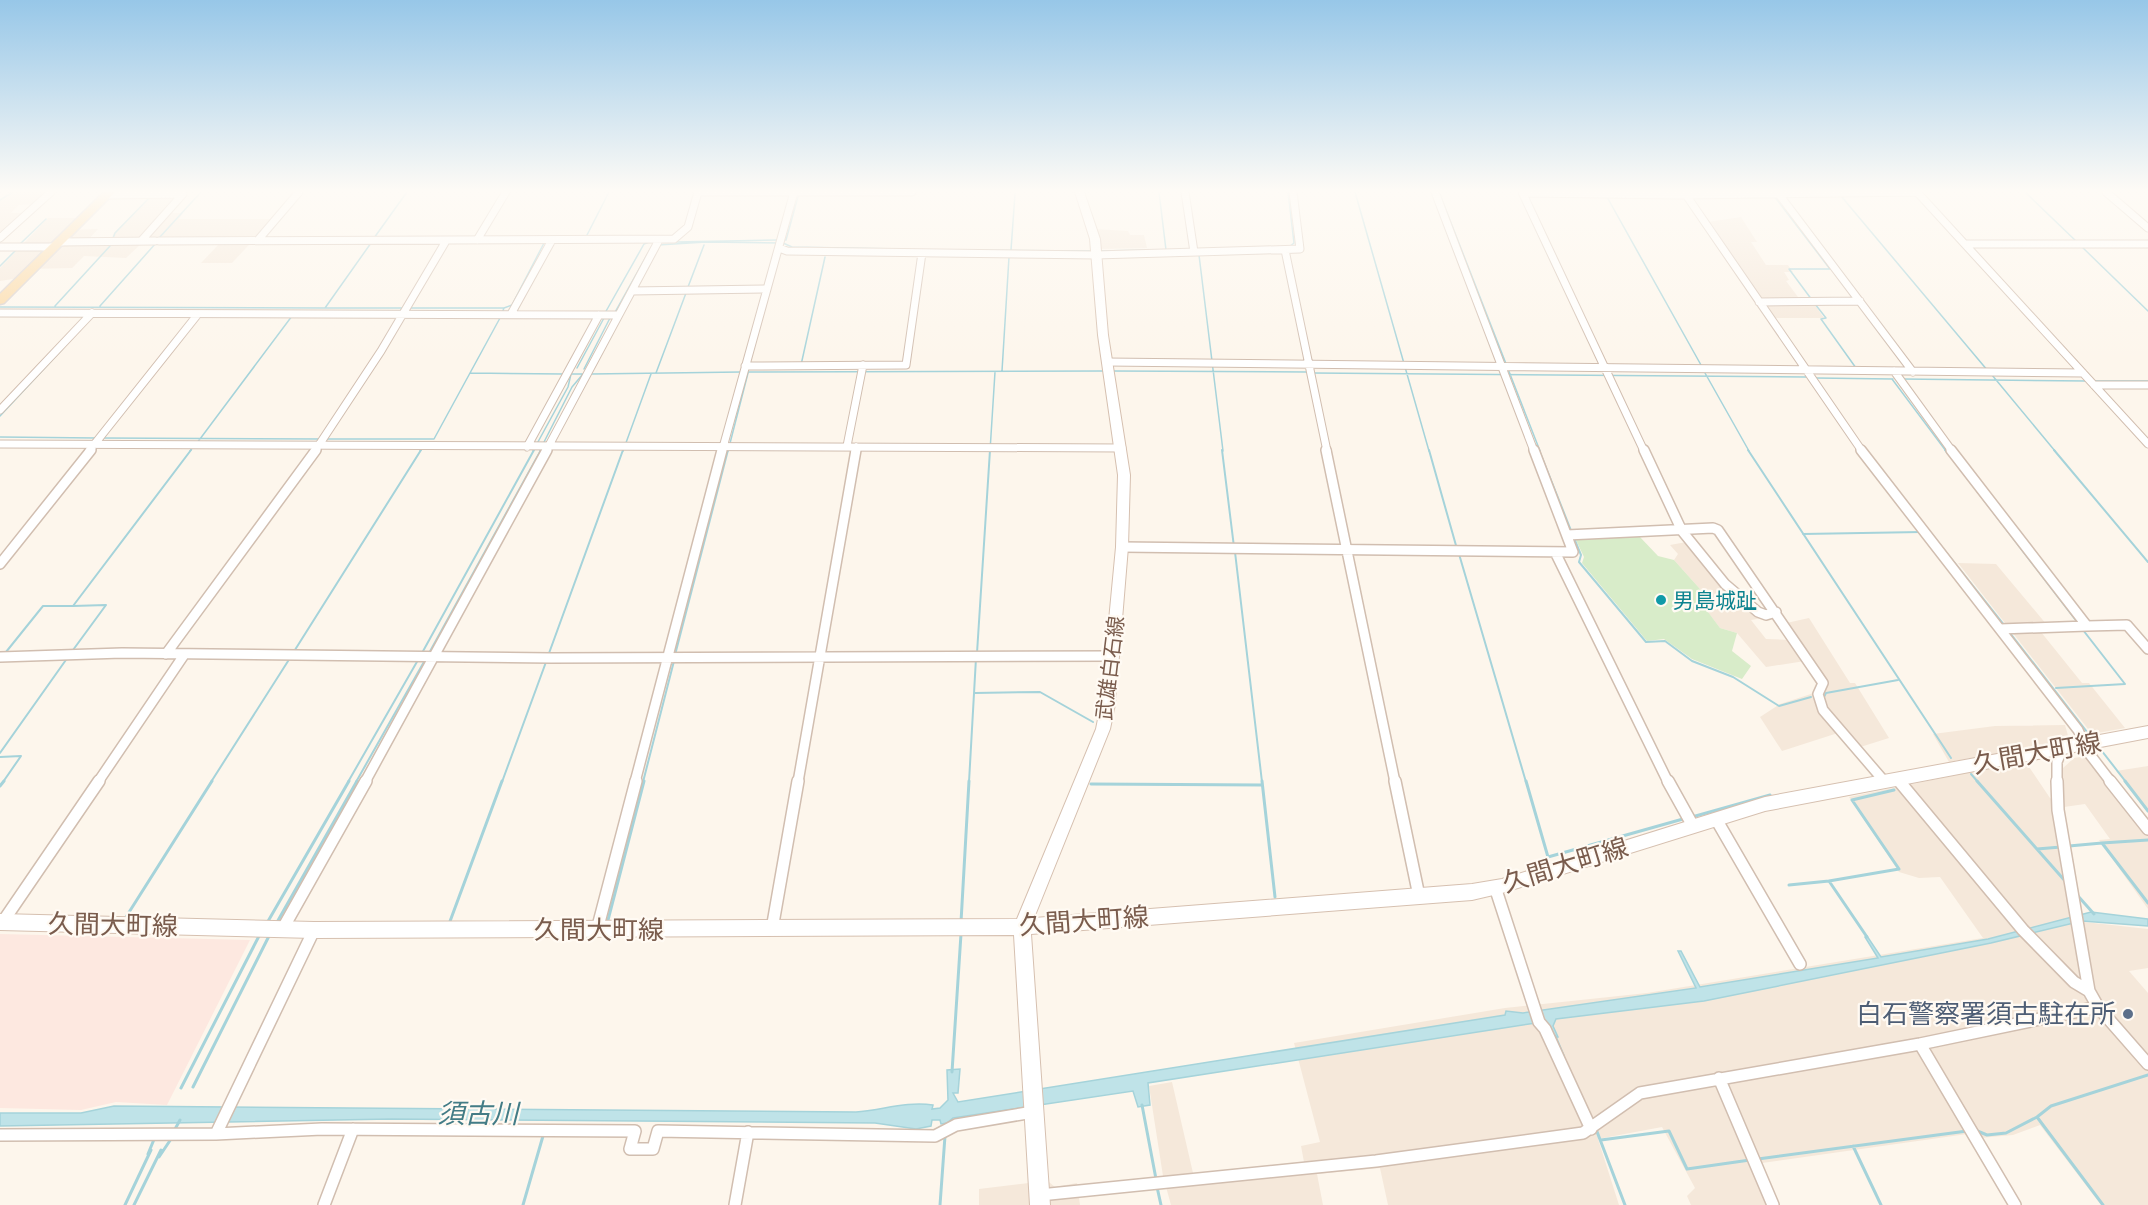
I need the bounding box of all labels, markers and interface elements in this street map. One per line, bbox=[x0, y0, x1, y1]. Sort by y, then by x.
place label: 男島城趾 bbox=[1673, 588, 1757, 613]
marker: 男島城趾 bbox=[1654, 593, 1668, 607]
street label: 武雄白石線 bbox=[1091, 614, 1129, 722]
street label: 久間大町線 bbox=[1970, 726, 2104, 780]
street label: 久間大町線 bbox=[1498, 831, 1632, 899]
street label: 久間大町線 bbox=[1018, 901, 1150, 941]
street label: 久間大町線 bbox=[48, 908, 178, 942]
street label: 久間大町線 bbox=[534, 914, 664, 946]
place label: 白石警察署須古駐在所 bbox=[1856, 998, 2116, 1030]
marker: 白石警察署須古駐在所 bbox=[2121, 1007, 2135, 1021]
water label: 須古川 bbox=[438, 1097, 521, 1130]

